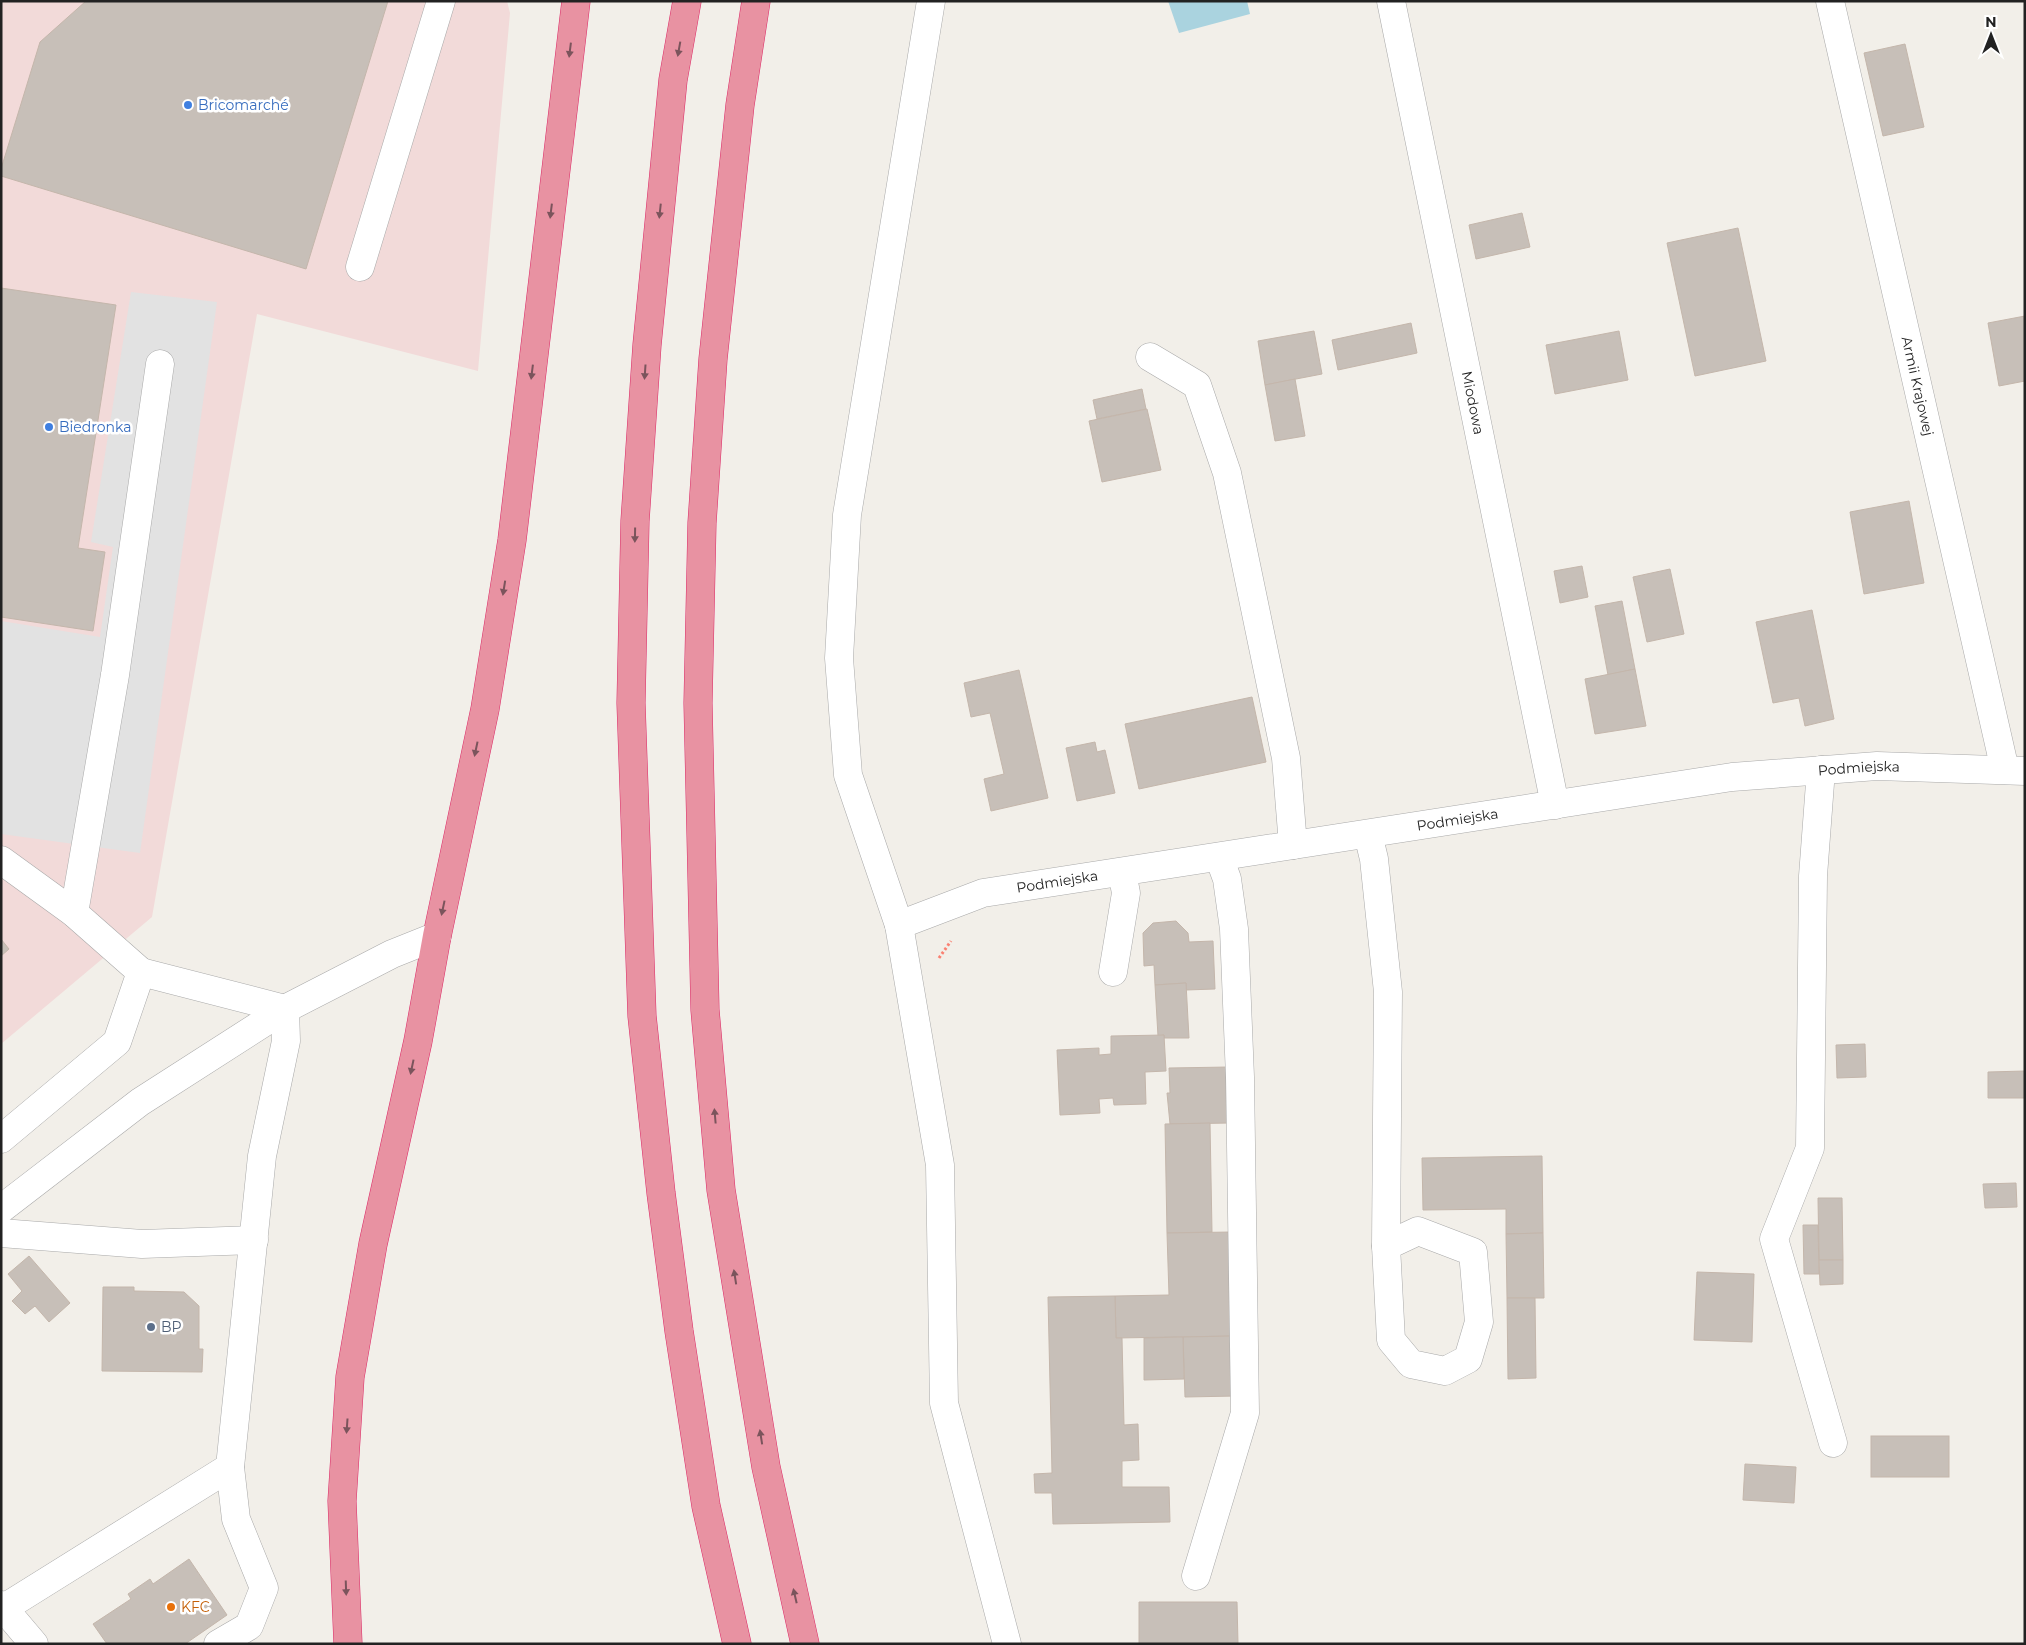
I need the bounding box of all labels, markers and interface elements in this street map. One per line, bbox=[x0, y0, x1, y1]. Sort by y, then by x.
north arrow bbox=[1966, 10, 2016, 60]
text: N bbox=[1985, 13, 1997, 31]
one-way arrow bbox=[566, 42, 574, 58]
one-way arrow bbox=[674, 42, 682, 58]
place label: Bricomarché bbox=[198, 96, 289, 114]
marker: Bricomarché bbox=[182, 99, 194, 111]
one-way arrow bbox=[547, 203, 555, 219]
one-way arrow bbox=[656, 203, 664, 219]
street label: Armii Krajowej bbox=[1898, 335, 1938, 438]
one-way arrow bbox=[528, 365, 536, 381]
one-way arrow bbox=[641, 365, 649, 381]
street label: Miodowa bbox=[1458, 369, 1488, 436]
place label: Biedronka bbox=[59, 418, 131, 436]
marker: Biedronka bbox=[43, 421, 55, 433]
one-way arrow bbox=[631, 527, 639, 543]
one-way arrow bbox=[500, 581, 508, 597]
one-way arrow bbox=[472, 741, 480, 757]
street label: Podmiejska bbox=[1817, 757, 1900, 779]
street label: Podmiejska bbox=[1415, 804, 1500, 835]
street label: Podmiejska bbox=[1015, 866, 1099, 897]
one-way arrow bbox=[439, 900, 447, 915]
one-way arrow bbox=[408, 1060, 416, 1075]
one-way arrow bbox=[711, 1107, 719, 1123]
one-way arrow bbox=[731, 1268, 739, 1284]
place label: BP bbox=[161, 1318, 182, 1336]
marker: BP bbox=[145, 1321, 157, 1333]
one-way arrow bbox=[343, 1418, 351, 1434]
one-way arrow bbox=[756, 1429, 764, 1445]
one-way arrow bbox=[342, 1581, 350, 1597]
one-way arrow bbox=[790, 1588, 798, 1604]
place label: KFC bbox=[181, 1598, 210, 1616]
marker: KFC bbox=[165, 1601, 177, 1613]

